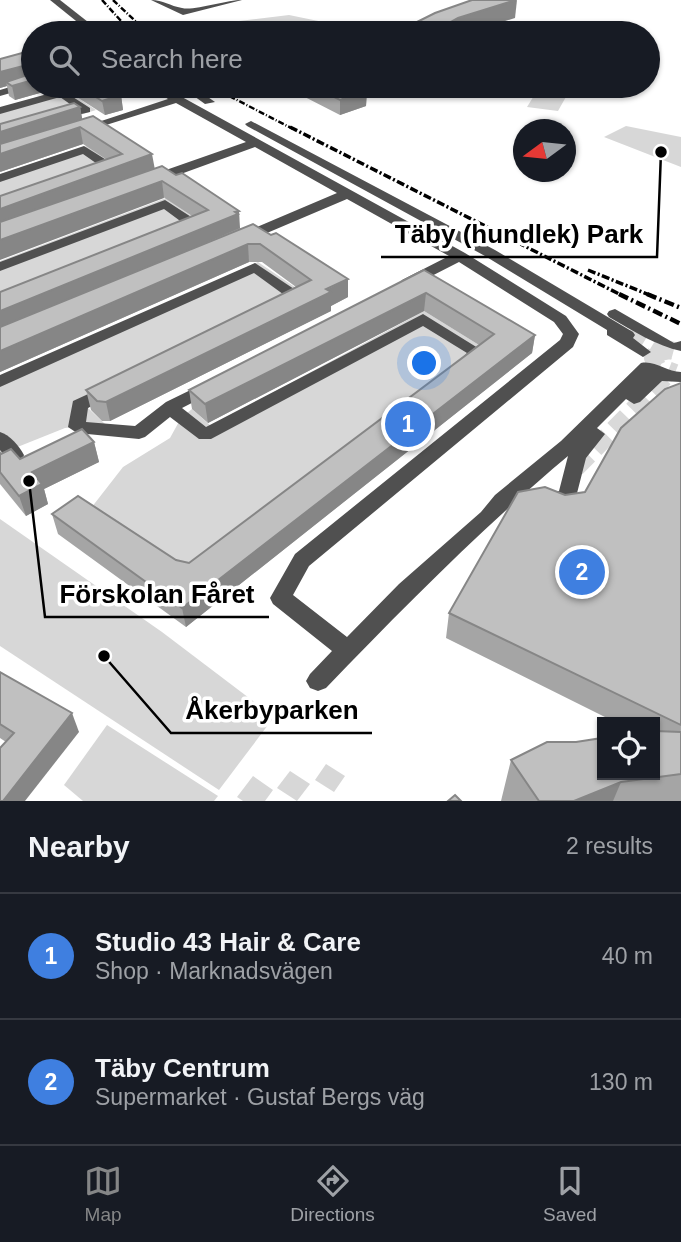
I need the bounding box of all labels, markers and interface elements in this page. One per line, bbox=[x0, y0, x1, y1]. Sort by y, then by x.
search box bbox=[21, 21, 660, 98]
icon: search bbox=[45, 41, 83, 79]
text: Search here bbox=[101, 44, 243, 74]
north arrow bbox=[513, 119, 576, 182]
callout: Täby (hundlek) Park bbox=[381, 210, 657, 257]
text: Täby (hundlek) Park bbox=[395, 219, 644, 249]
your location bbox=[407, 346, 441, 380]
pin: 1 bbox=[385, 398, 431, 450]
pin: 2 bbox=[559, 546, 605, 598]
callout: Förskolan Fåret bbox=[45, 570, 269, 617]
text: Förskolan Fåret bbox=[59, 579, 255, 609]
callout: Åkerbyparken bbox=[171, 686, 372, 733]
text: Åkerbyparken bbox=[185, 695, 359, 725]
map controls bbox=[597, 717, 660, 780]
button: locate bbox=[597, 717, 660, 780]
text: Nearby bbox=[28, 830, 130, 863]
text: 2 results bbox=[566, 833, 653, 859]
text: Studio 43 Hair & Care bbox=[95, 927, 361, 957]
text: 1 bbox=[45, 943, 57, 969]
text: 40 m bbox=[602, 943, 653, 969]
text: Shop · Marknadsvägen bbox=[95, 958, 333, 984]
text: Täby Centrum bbox=[95, 1053, 270, 1083]
text: 2 bbox=[45, 1069, 57, 1095]
text: 130 m bbox=[589, 1069, 653, 1095]
text: Supermarket · Gustaf Bergs väg bbox=[95, 1084, 425, 1110]
tab: Map bbox=[84, 1162, 122, 1226]
tab: Directions bbox=[290, 1162, 375, 1226]
tab: Saved bbox=[543, 1162, 597, 1226]

